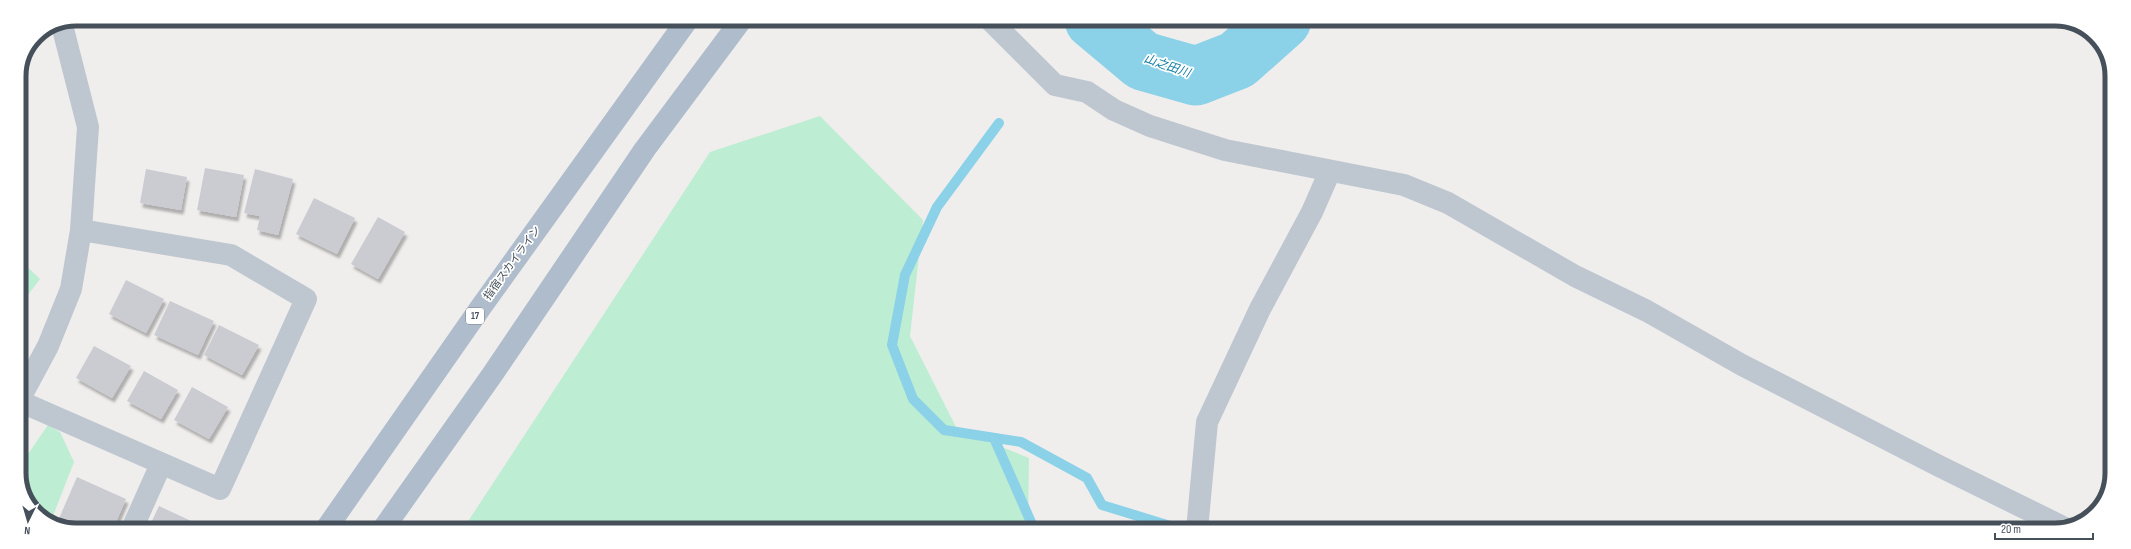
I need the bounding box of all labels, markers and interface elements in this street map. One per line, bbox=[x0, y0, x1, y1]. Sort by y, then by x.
water label: 山之田川 bbox=[1142, 51, 1194, 82]
street label: 指宿スカイライン bbox=[481, 224, 543, 302]
road number: 17 bbox=[466, 308, 484, 324]
north arrow bbox=[8, 501, 48, 541]
scale bar bbox=[1995, 515, 2093, 541]
text: 20 m bbox=[2001, 522, 2021, 537]
text: N bbox=[24, 524, 31, 537]

